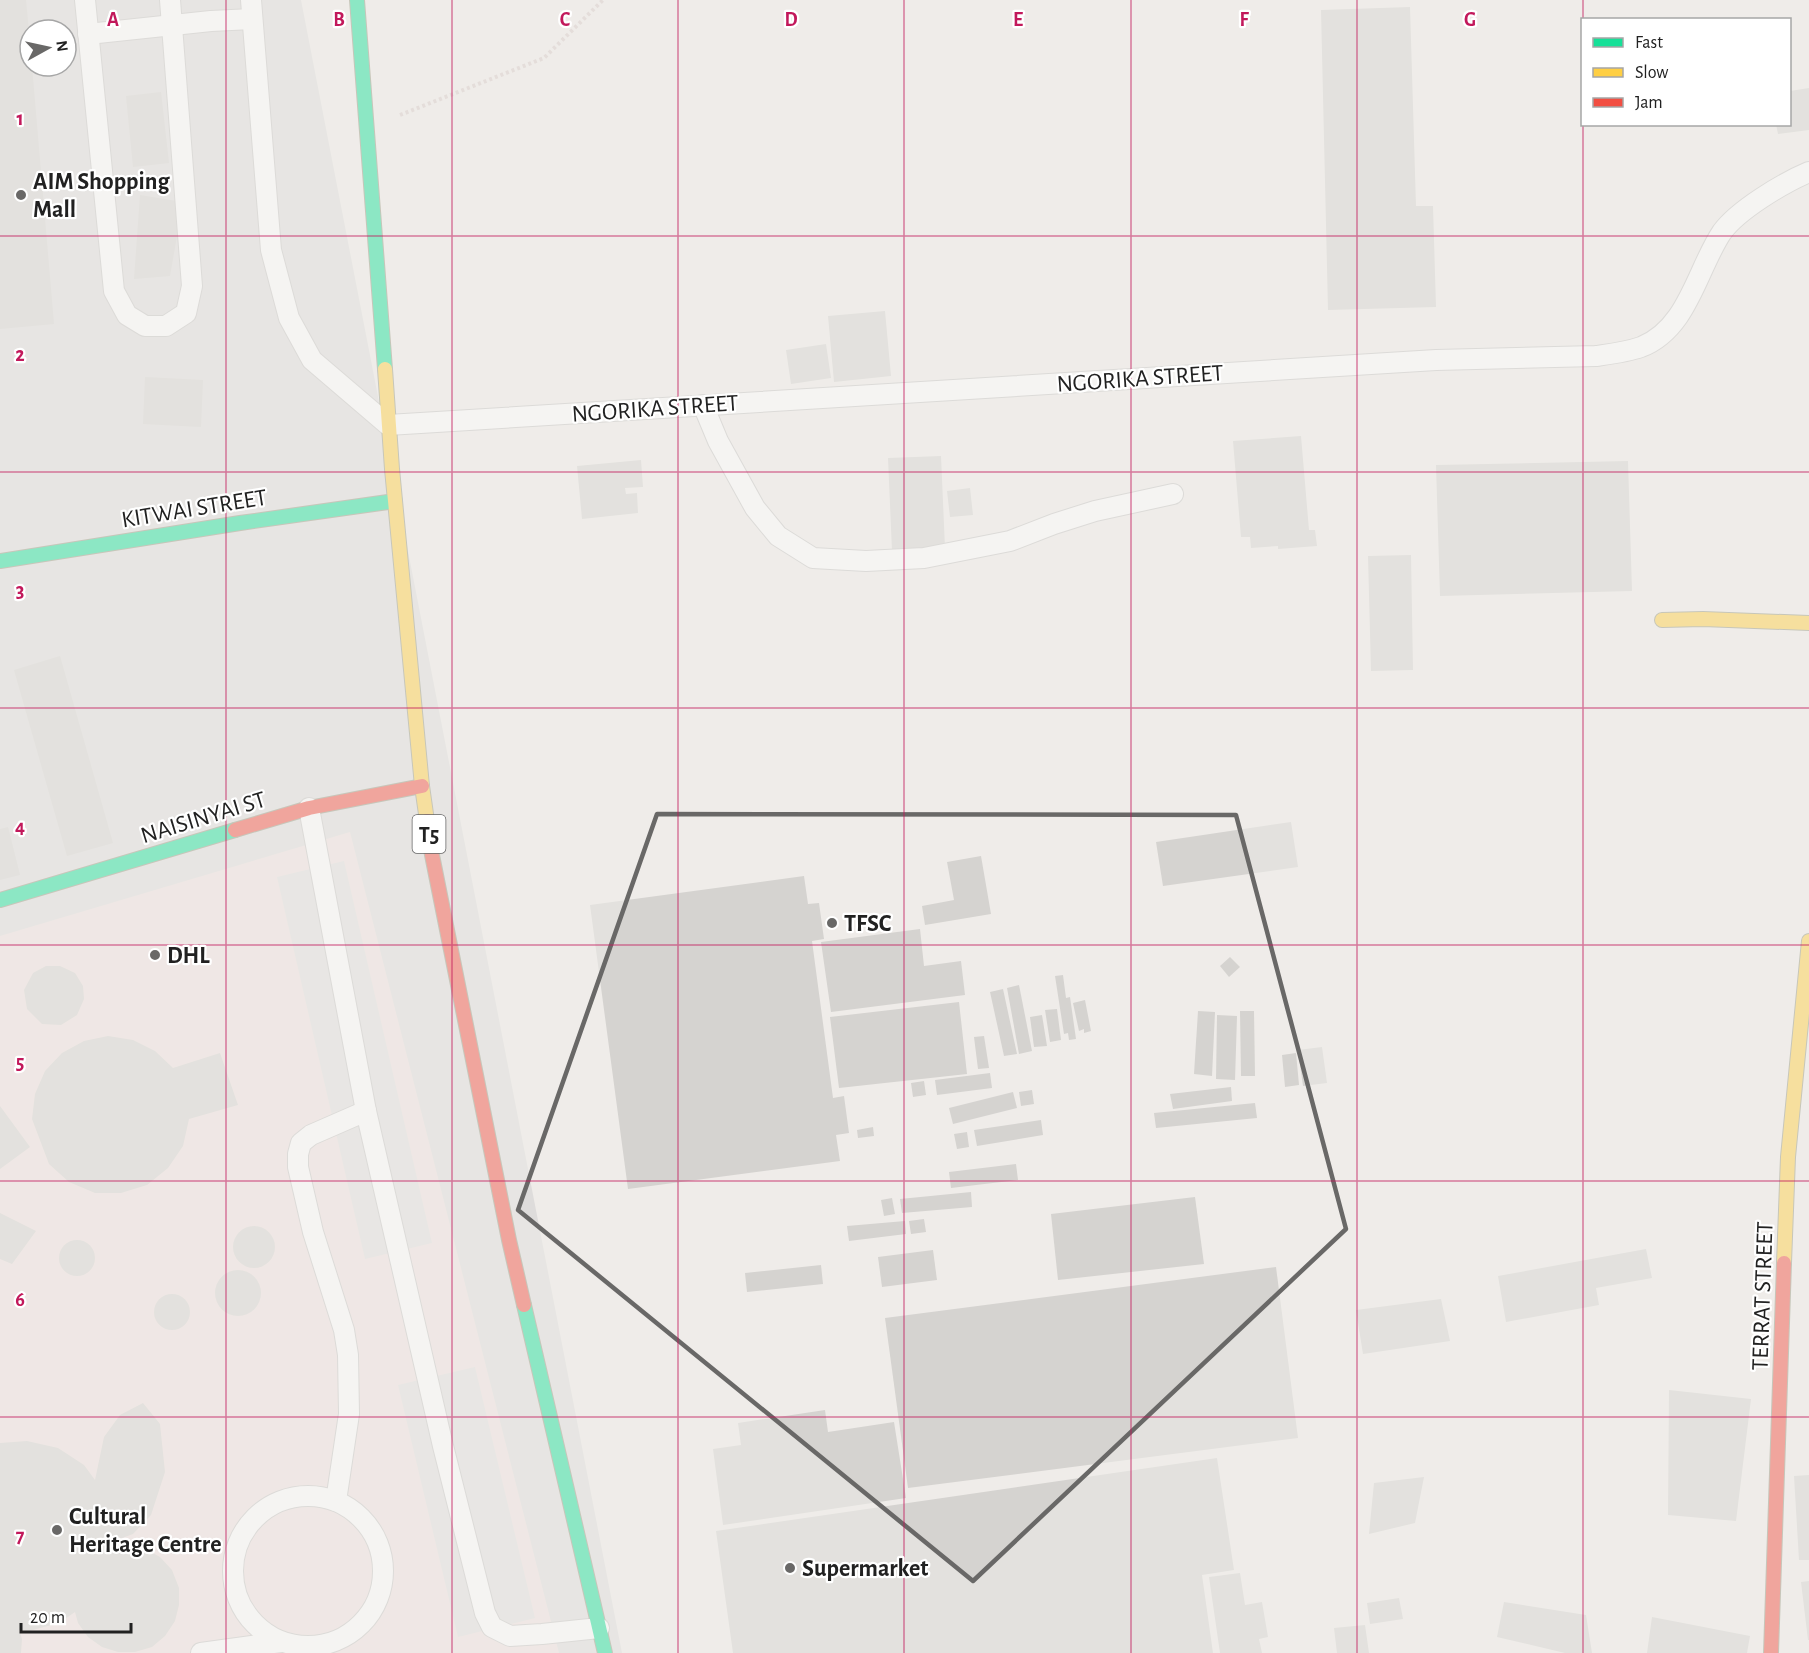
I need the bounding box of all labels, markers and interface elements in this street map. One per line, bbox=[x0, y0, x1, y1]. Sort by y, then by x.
text: A bbox=[107, 10, 119, 30]
text: B bbox=[333, 10, 345, 30]
text: C bbox=[560, 10, 571, 30]
text: D bbox=[784, 10, 798, 30]
text: E bbox=[1013, 10, 1023, 30]
text: F bbox=[1239, 10, 1249, 30]
text: G bbox=[1464, 10, 1476, 30]
north arrow bbox=[18, 18, 78, 78]
legend bbox=[1581, 18, 1791, 126]
text: Fast bbox=[1635, 34, 1663, 52]
text: N bbox=[53, 39, 71, 53]
text: Slow bbox=[1635, 64, 1668, 82]
text: Jam bbox=[1635, 94, 1663, 112]
text: 1 bbox=[16, 109, 24, 129]
place label: AIM Shopping Mall bbox=[33, 170, 171, 222]
marker: AIM Shopping Mall bbox=[14, 188, 28, 202]
text: 2 bbox=[15, 345, 25, 365]
street label: NGORIKA STREET bbox=[1056, 361, 1225, 397]
street label: NGORIKA STREET bbox=[571, 391, 740, 427]
street label: KITWAI STREET bbox=[120, 486, 269, 532]
text: 3 bbox=[16, 581, 24, 601]
street label: NAISINYAI ST bbox=[138, 788, 269, 848]
road number: T5 bbox=[412, 815, 446, 853]
text: 4 bbox=[15, 817, 25, 837]
place label: TFSC bbox=[844, 912, 892, 936]
marker: TFSC bbox=[825, 916, 839, 930]
place label: DHL bbox=[167, 944, 210, 968]
marker: DHL bbox=[148, 948, 162, 962]
text: 5 bbox=[16, 1053, 24, 1073]
street label: TERRAT STREET bbox=[1748, 1221, 1778, 1371]
text: 6 bbox=[15, 1290, 25, 1310]
place label: Cultural Heritage Centre bbox=[69, 1505, 222, 1557]
marker: Cultural Heritage Centre bbox=[50, 1523, 64, 1537]
text: 7 bbox=[16, 1526, 25, 1546]
place label: Supermarket bbox=[802, 1557, 928, 1581]
marker: Supermarket bbox=[783, 1561, 797, 1575]
scale bar bbox=[21, 1596, 130, 1634]
text: 20 m bbox=[30, 1609, 65, 1627]

